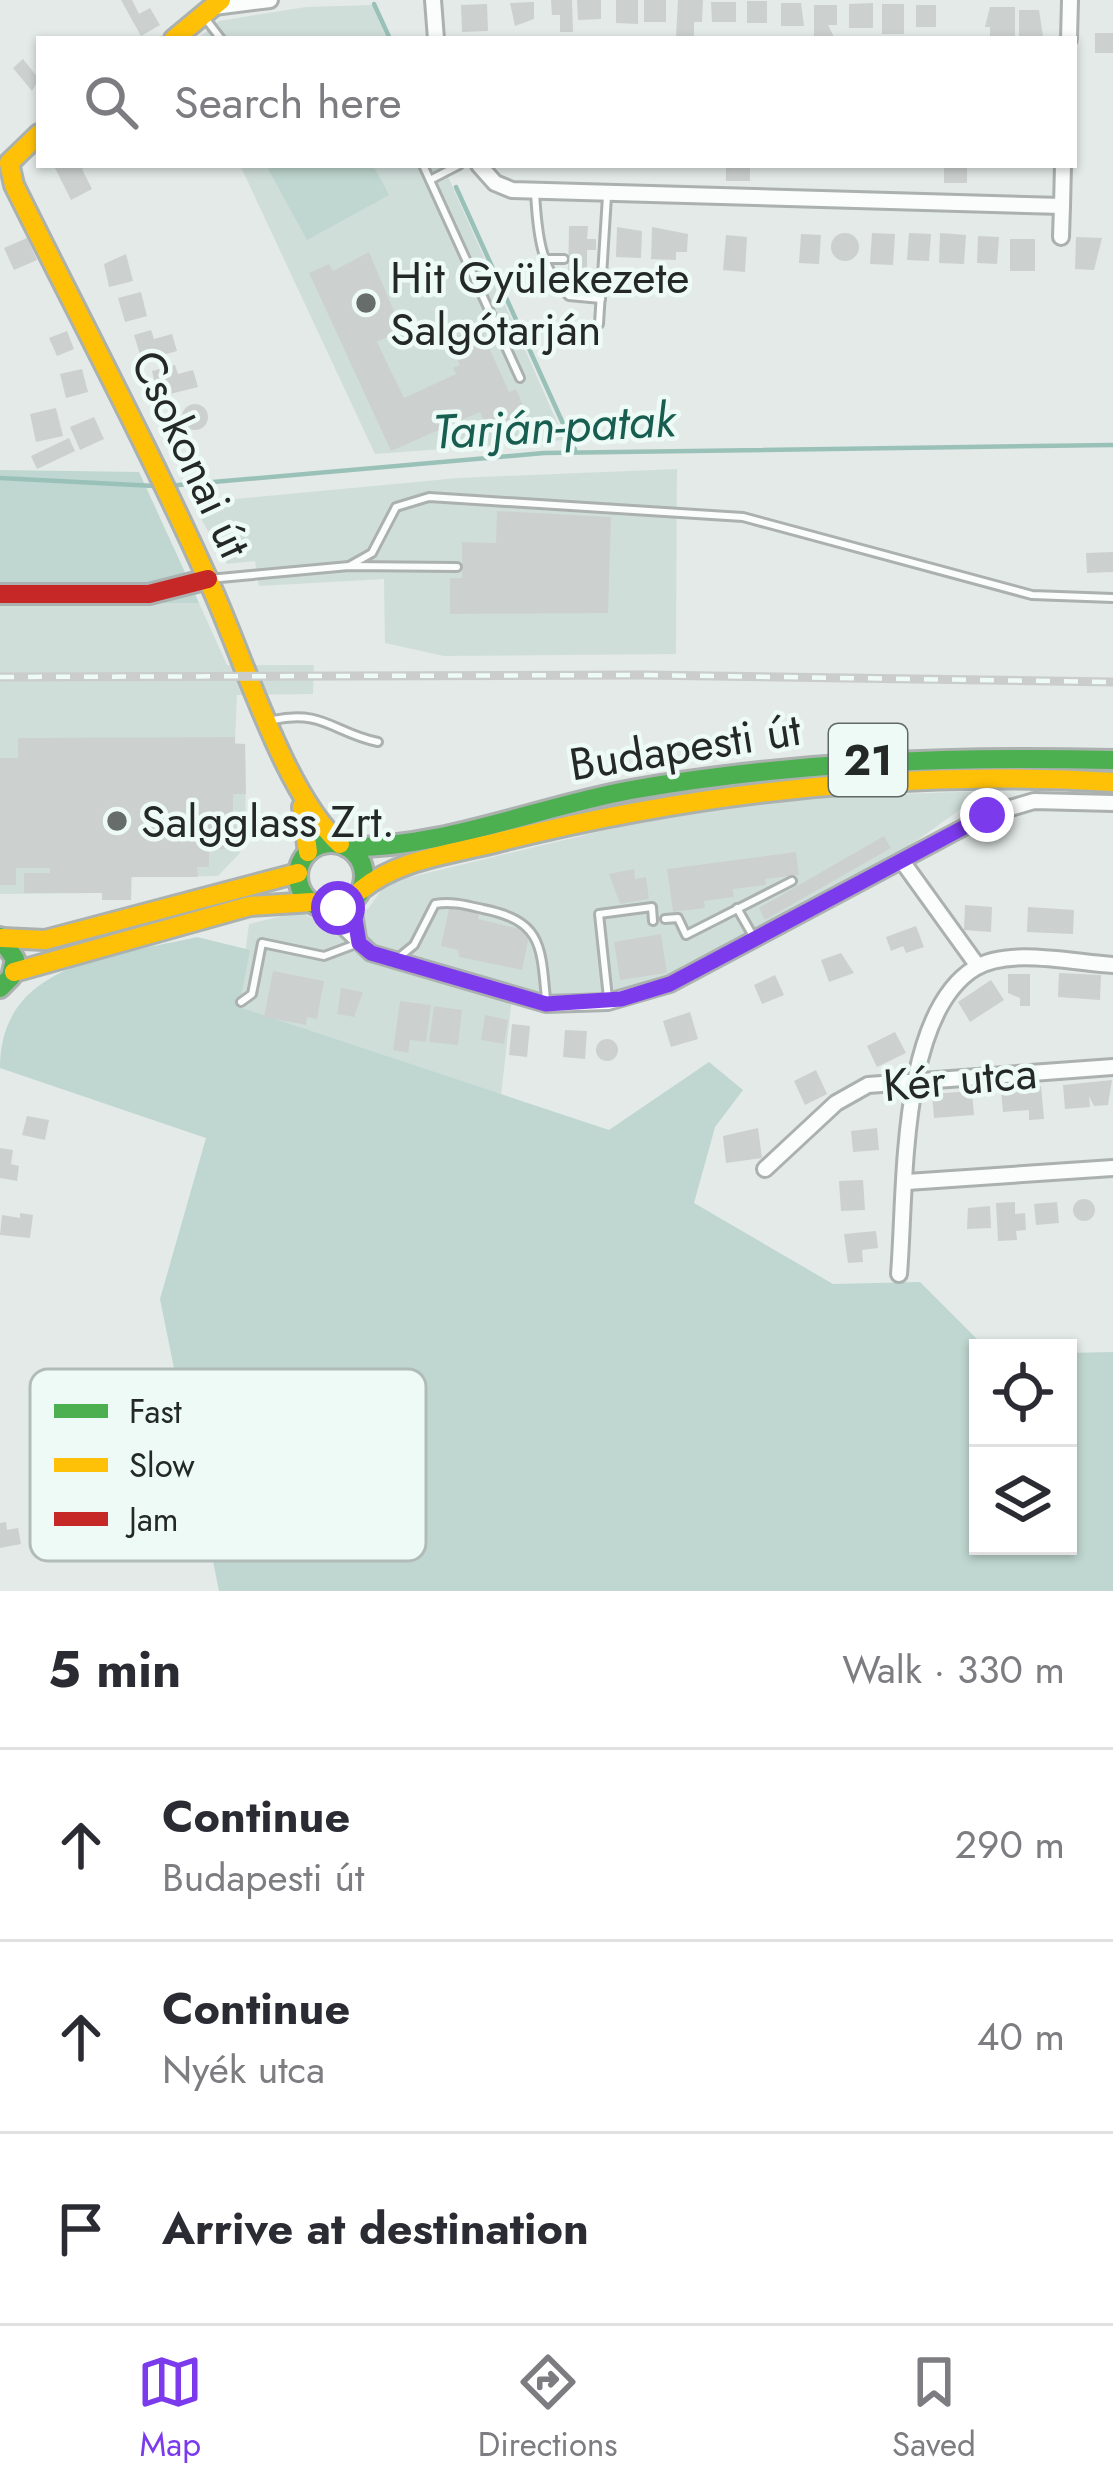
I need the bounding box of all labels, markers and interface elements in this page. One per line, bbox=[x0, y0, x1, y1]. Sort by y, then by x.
search box bbox=[36, 36, 1077, 168]
icon: search bbox=[78, 69, 144, 135]
text: Search here bbox=[174, 70, 402, 135]
place label: Hit Gyülekezete Salgótarján bbox=[390, 245, 689, 362]
marker: Hit Gyülekezete Salgótarján bbox=[353, 290, 379, 316]
street label: Csokonai út bbox=[115, 340, 267, 569]
water label: Tarján-patak bbox=[431, 385, 680, 467]
street label: Budapesti út bbox=[565, 697, 806, 797]
road number: 21 bbox=[829, 724, 907, 796]
route end bbox=[960, 788, 1014, 842]
place label: Salgglass Zrt. bbox=[141, 789, 395, 854]
marker: Salgglass Zrt. bbox=[104, 808, 130, 834]
route start bbox=[311, 881, 365, 935]
street label: Kér utca bbox=[881, 1040, 1039, 1118]
map controls bbox=[969, 1339, 1077, 1555]
button: locate bbox=[969, 1339, 1077, 1447]
legend bbox=[30, 1369, 426, 1561]
text: Fast bbox=[129, 1388, 182, 1435]
text: Slow bbox=[129, 1442, 195, 1489]
button: layers bbox=[969, 1447, 1077, 1555]
text: Jam bbox=[125, 1496, 179, 1543]
text: 5 min bbox=[48, 1632, 181, 1706]
text: Walk · 330 m bbox=[842, 1641, 1065, 1698]
text: Continue bbox=[162, 1784, 350, 1849]
icon: ahead bbox=[48, 1812, 114, 1878]
text: 290 m bbox=[955, 1816, 1065, 1873]
text: Budapesti út bbox=[162, 1849, 364, 1906]
text: Continue bbox=[162, 1976, 350, 2041]
icon: ahead bbox=[48, 2004, 114, 2070]
text: 40 m bbox=[977, 2008, 1065, 2065]
text: Nyék utca bbox=[162, 2041, 325, 2098]
icon: arrive bbox=[48, 2196, 114, 2262]
text: Arrive at destination bbox=[162, 2196, 589, 2261]
tab: Map bbox=[137, 2349, 203, 2468]
tab: Directions bbox=[478, 2349, 618, 2468]
tab: Saved bbox=[892, 2349, 976, 2468]

